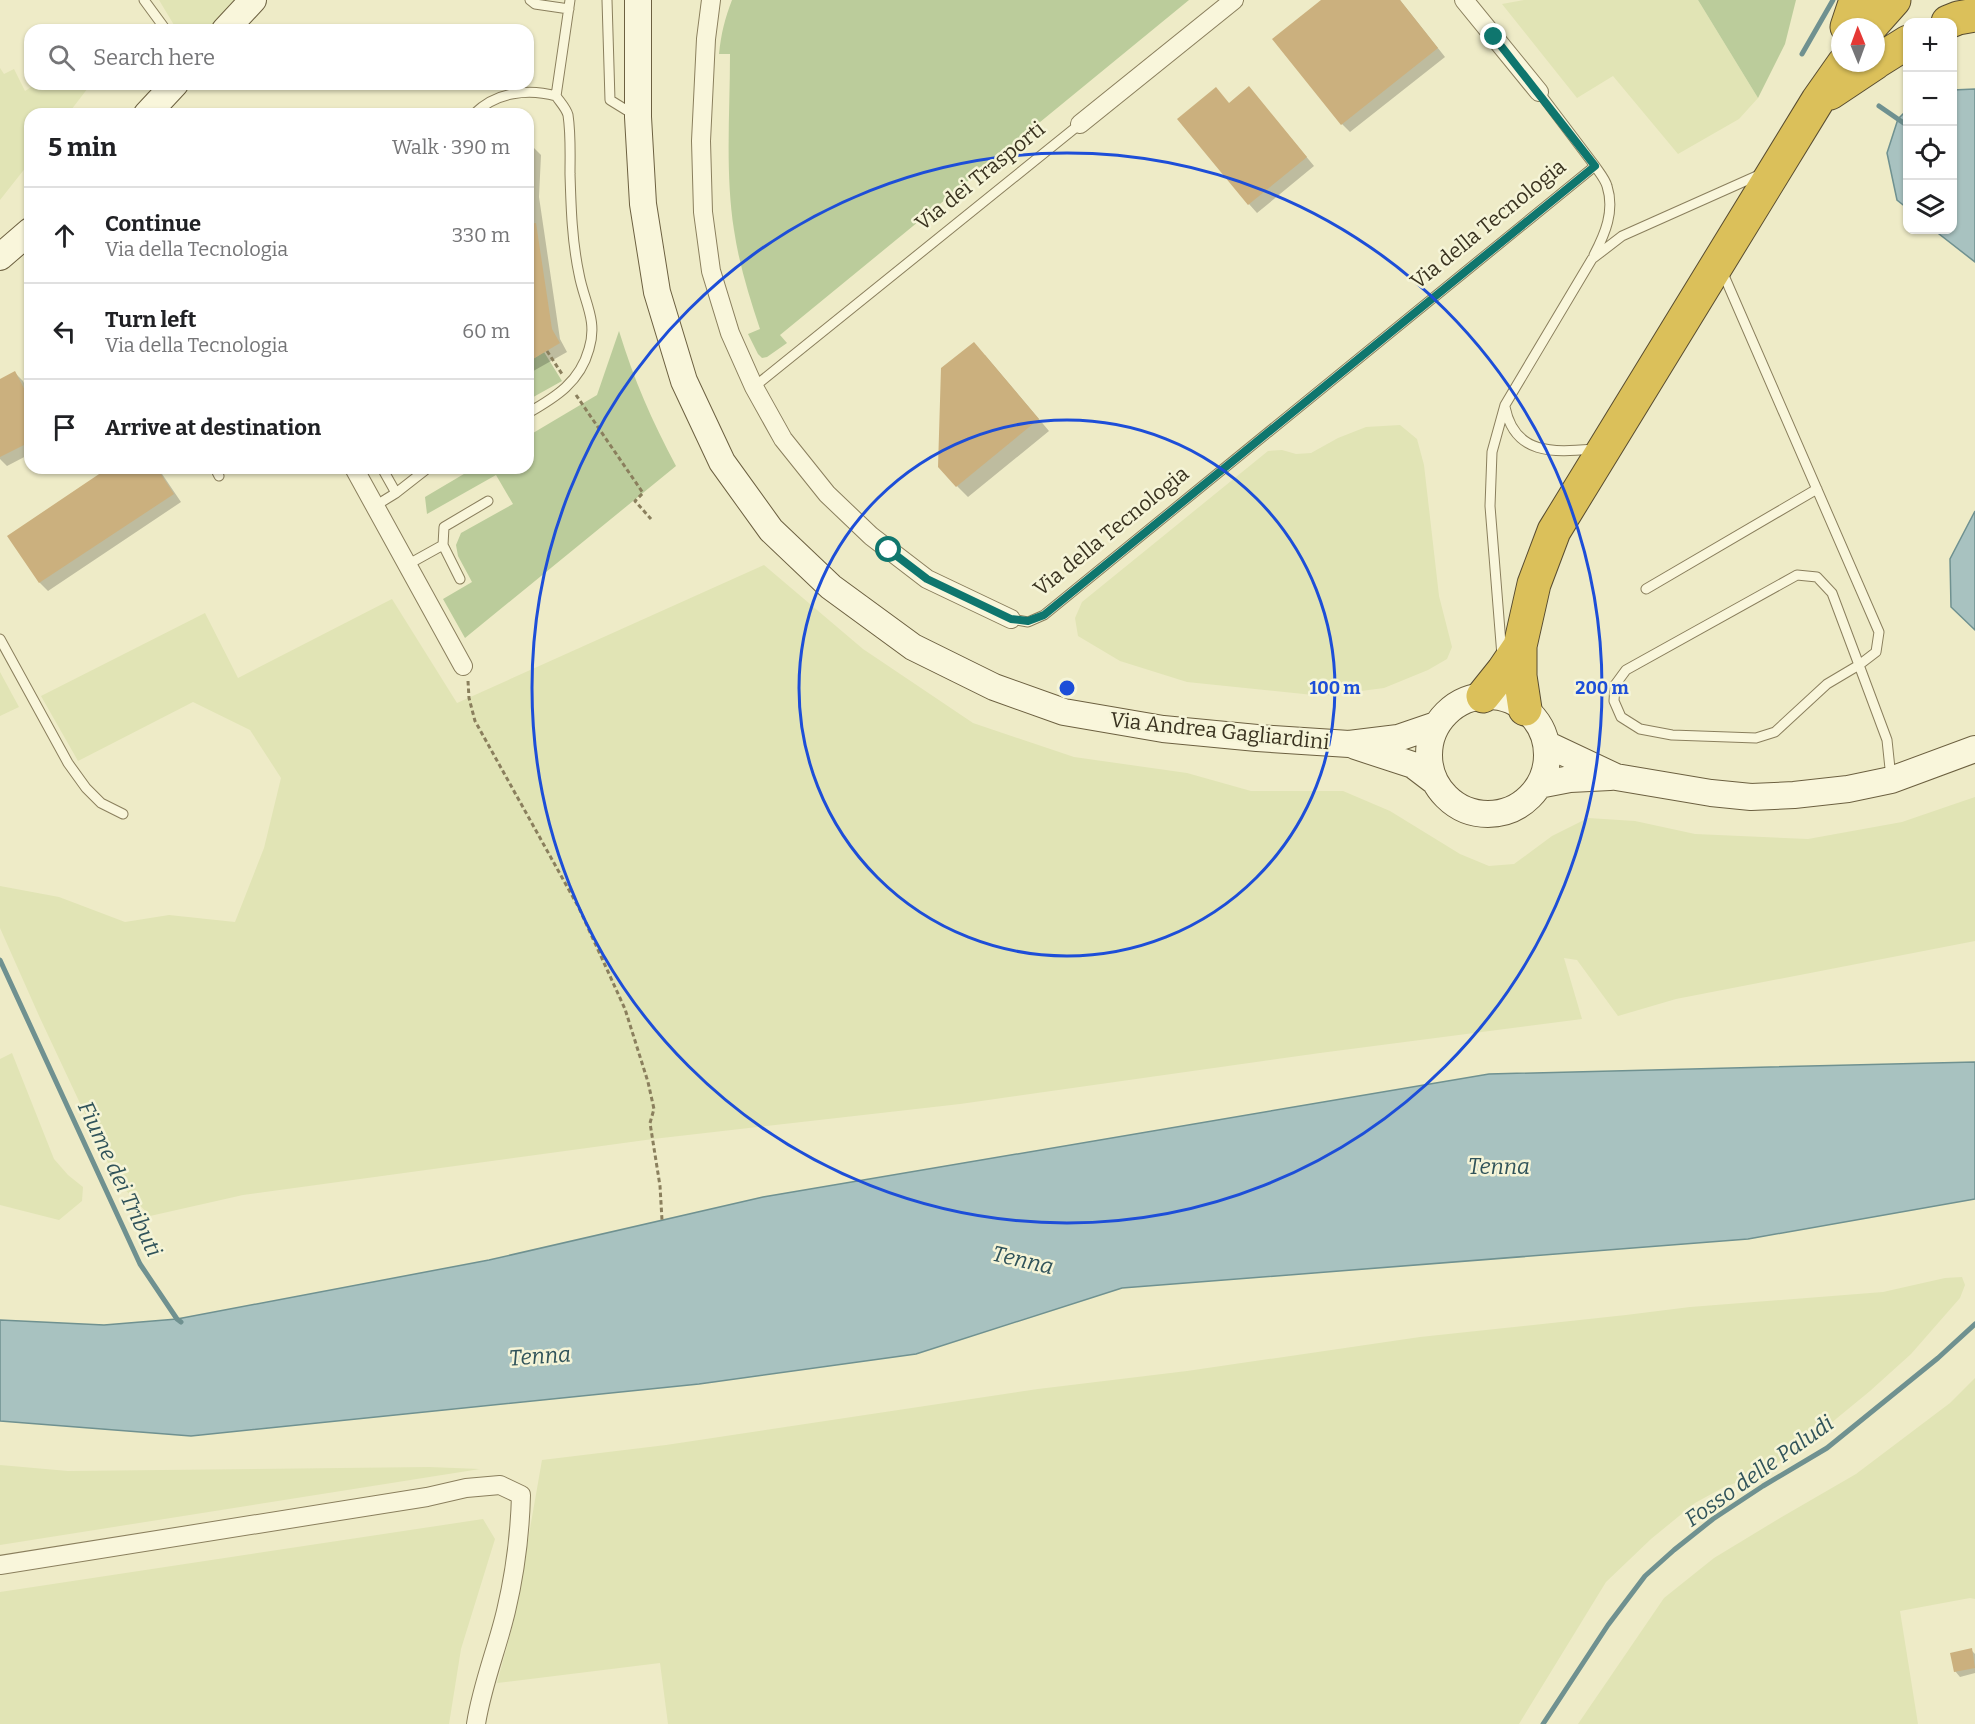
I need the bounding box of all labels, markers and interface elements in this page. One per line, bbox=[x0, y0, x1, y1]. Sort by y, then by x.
north arrow bbox=[1831, 18, 1885, 72]
map controls bbox=[1903, 18, 1957, 234]
button: + bbox=[1903, 18, 1957, 72]
route end bbox=[1480, 23, 1506, 49]
search box bbox=[24, 24, 534, 90]
icon: search bbox=[45, 41, 78, 74]
text: Search here bbox=[93, 44, 215, 71]
button: − bbox=[1903, 72, 1957, 126]
street label: Via dei Trasporti bbox=[910, 116, 1050, 236]
button: locate bbox=[1903, 126, 1957, 180]
text: 5 min bbox=[48, 132, 117, 163]
text: Walk · 390 m bbox=[392, 135, 510, 159]
street label: Via della Tecnologia bbox=[1405, 153, 1571, 295]
button: layers bbox=[1903, 180, 1957, 234]
text: Continue bbox=[105, 210, 201, 237]
icon: ahead bbox=[48, 219, 81, 252]
text: 330 m bbox=[452, 223, 510, 247]
text: Via della Tecnologia bbox=[105, 237, 288, 261]
text: Turn left bbox=[105, 306, 197, 333]
icon: left bbox=[48, 315, 81, 348]
text: 60 m bbox=[462, 319, 510, 343]
text: Via della Tecnologia bbox=[105, 333, 288, 357]
icon: arrive bbox=[48, 411, 81, 444]
text: Arrive at destination bbox=[105, 414, 321, 441]
street label: Via della Tecnologia bbox=[1028, 460, 1194, 602]
route start bbox=[875, 536, 901, 562]
text: 100 m bbox=[1309, 677, 1361, 699]
text: 200 m bbox=[1575, 677, 1629, 699]
centre of rings bbox=[1057, 678, 1077, 698]
street label: Via Andrea Gagliardini bbox=[1109, 707, 1331, 755]
water label: Fiume dei Tributi bbox=[72, 1097, 168, 1261]
water label: Tenna bbox=[1468, 1153, 1530, 1180]
water label: Tenna bbox=[990, 1240, 1056, 1280]
water label: Tenna bbox=[508, 1340, 572, 1372]
water label: Fosso delle Paludi bbox=[1679, 1410, 1839, 1532]

